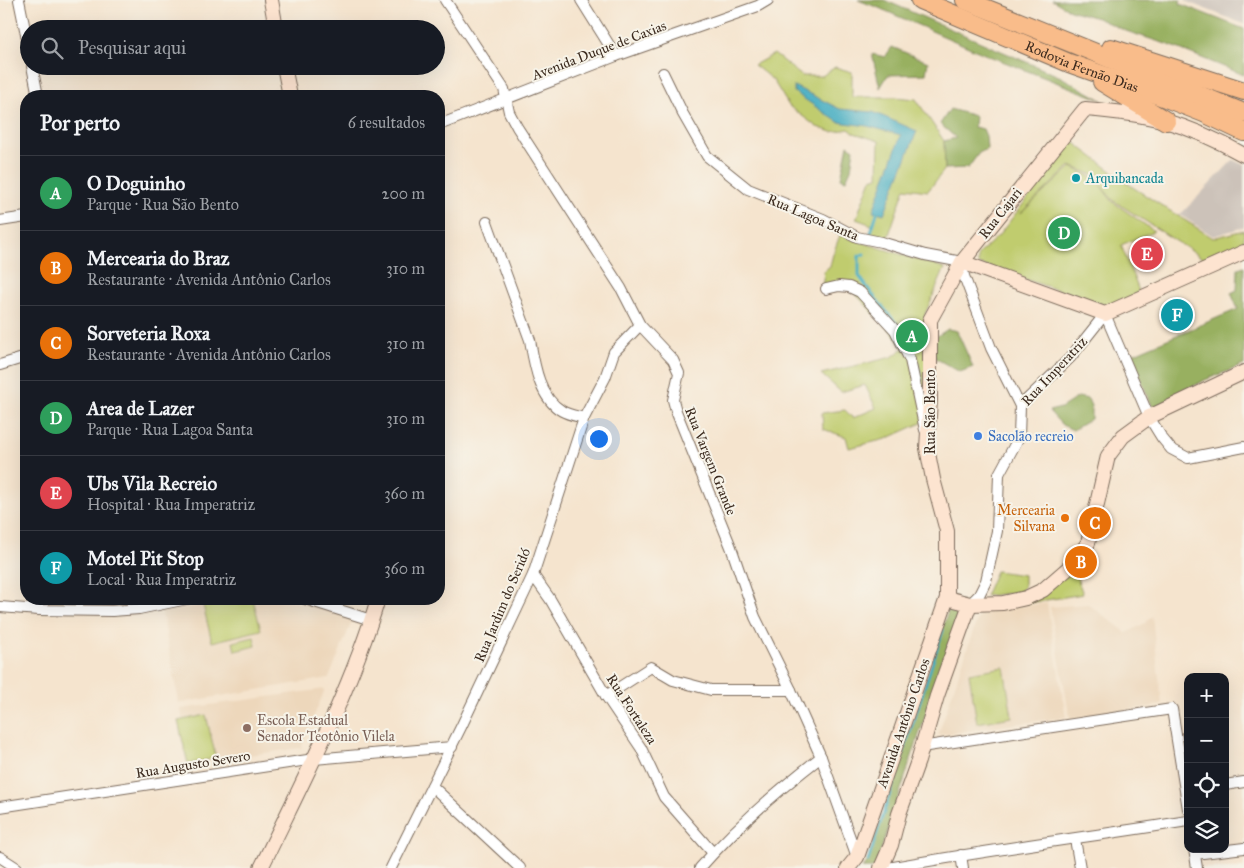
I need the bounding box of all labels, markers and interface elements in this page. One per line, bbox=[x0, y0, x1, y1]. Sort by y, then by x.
street label: Avenida Duque de Caxias bbox=[529, 17, 669, 85]
search box bbox=[20, 20, 445, 75]
icon: search bbox=[38, 34, 66, 62]
text: Pesquisar aqui bbox=[78, 36, 186, 59]
street label: Rodovia Fernão Dias bbox=[1022, 37, 1141, 96]
text: Por perto bbox=[40, 110, 120, 136]
text: 6 resultados bbox=[348, 113, 425, 132]
place label: Arquibancada bbox=[1085, 170, 1164, 188]
text: O Doguinho bbox=[87, 172, 185, 195]
marker: Arquibancada bbox=[1070, 172, 1082, 184]
text: A bbox=[51, 184, 61, 203]
text: 200 m bbox=[382, 184, 425, 203]
street label: Rua Cajari bbox=[975, 184, 1026, 242]
street label: Rua Lagoa Santa bbox=[765, 191, 861, 244]
text: Parque · Rua São Bento bbox=[87, 195, 239, 214]
pin: D bbox=[1048, 214, 1080, 252]
pin: E bbox=[1131, 235, 1163, 273]
text: Mercearia do Braz bbox=[87, 247, 230, 270]
text: B bbox=[51, 259, 61, 278]
text: 310 m bbox=[386, 259, 425, 278]
text: Restaurante · Avenida Antônio Carlos bbox=[87, 270, 331, 289]
pin: F bbox=[1161, 296, 1193, 334]
pin: A bbox=[896, 317, 928, 355]
text: Sorveteria Roxa bbox=[87, 322, 210, 345]
street label: Rua Imperatriz bbox=[1018, 333, 1091, 409]
text: C bbox=[51, 334, 61, 353]
text: 310 m bbox=[386, 334, 425, 353]
text: Restaurante · Avenida Antônio Carlos bbox=[87, 345, 331, 364]
street label: Rua São Bento bbox=[922, 370, 939, 454]
text: Area de Lazer bbox=[87, 397, 194, 420]
street label: Rua Vargem Grande bbox=[681, 405, 740, 518]
text: D bbox=[50, 409, 62, 428]
text: 310 m bbox=[386, 409, 425, 428]
text: Parque · Rua Lagoa Santa bbox=[87, 420, 253, 439]
your location bbox=[586, 426, 612, 452]
place label: Sacolão recreio bbox=[988, 428, 1074, 445]
marker: Sacolão recreio bbox=[972, 430, 984, 442]
text: Ubs Vila Recreio bbox=[87, 472, 217, 495]
text: E bbox=[50, 484, 62, 503]
text: 360 m bbox=[384, 484, 425, 503]
text: Hospital · Rua Imperatriz bbox=[87, 495, 255, 514]
place label: Mercearia Silvana bbox=[997, 502, 1055, 535]
pin: C bbox=[1079, 504, 1111, 542]
marker: Mercearia Silvana bbox=[1059, 512, 1071, 524]
pin: B bbox=[1065, 543, 1097, 581]
street label: Rua Jardim do Seridó bbox=[471, 545, 535, 665]
text: Motel Pit Stop bbox=[87, 547, 204, 570]
text: F bbox=[51, 559, 61, 578]
text: 360 m bbox=[384, 559, 425, 578]
text: Local · Rua Imperatriz bbox=[87, 570, 236, 589]
street label: Avenida Antônio Carlos bbox=[873, 656, 934, 791]
street label: Rua Fortaleza bbox=[603, 671, 661, 748]
map controls bbox=[1184, 673, 1229, 853]
button: + bbox=[1184, 673, 1229, 718]
place label: Escola Estadual Senador Teotônio Vilela bbox=[257, 712, 395, 745]
button: − bbox=[1184, 718, 1229, 763]
marker: Escola Estadual Senador Teotônio Vilela bbox=[241, 722, 253, 734]
street label: Rua Augusto Severo bbox=[135, 747, 252, 782]
button: locate bbox=[1184, 763, 1229, 808]
button: layers bbox=[1184, 808, 1229, 853]

